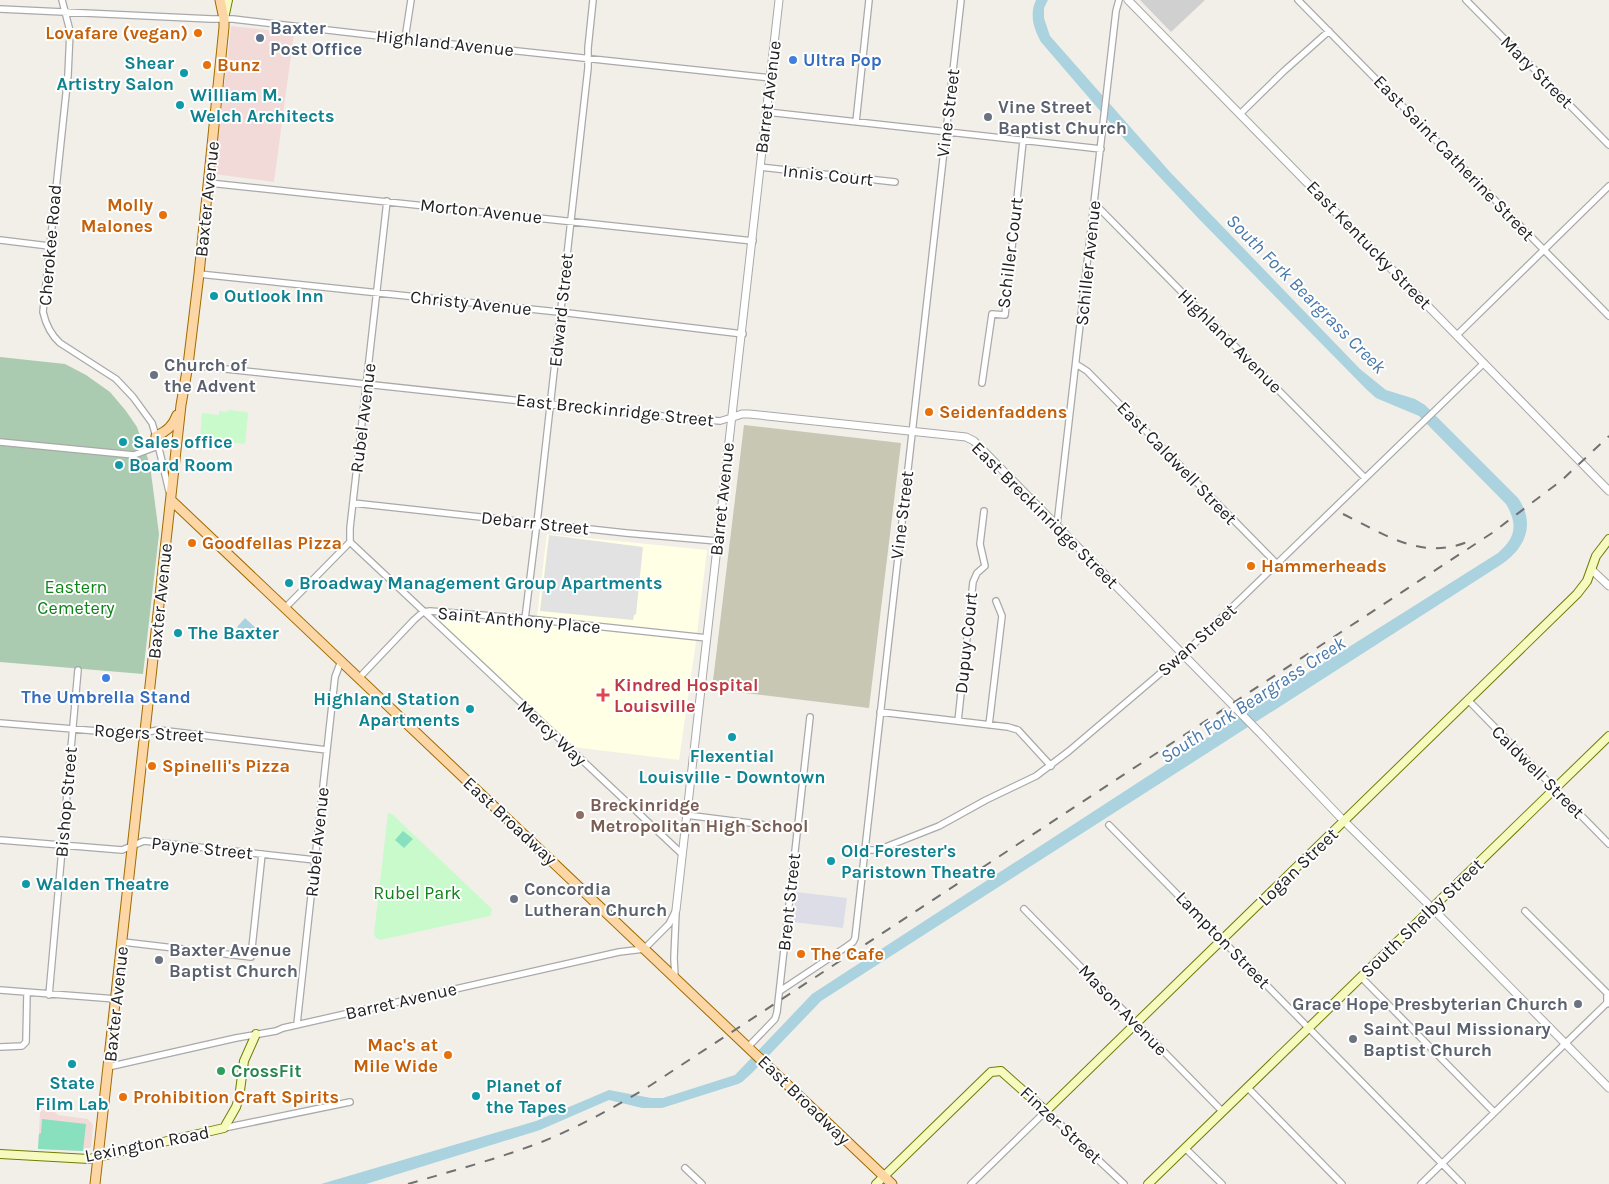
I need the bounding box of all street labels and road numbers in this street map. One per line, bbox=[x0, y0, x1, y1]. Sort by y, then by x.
street label: Highland Avenue bbox=[375, 25, 515, 61]
street label: Mary Street bbox=[1496, 31, 1578, 113]
street label: Barret Avenue bbox=[750, 39, 786, 155]
street label: Vine Street bbox=[932, 67, 964, 159]
street label: East Saint Catherine Street bbox=[1369, 70, 1539, 246]
street label: Baxter Avenue bbox=[190, 140, 224, 258]
street label: Innis Court bbox=[782, 159, 875, 191]
street label: East Kentucky Street bbox=[1302, 176, 1436, 314]
street label: Cherokee Road bbox=[34, 183, 66, 307]
street label: Morton Avenue bbox=[419, 194, 543, 228]
street label: Schiller Court bbox=[992, 196, 1028, 310]
street label: Schiller Avenue bbox=[1070, 199, 1106, 327]
street label: Edward Street bbox=[544, 252, 578, 368]
street label: Highland Avenue bbox=[1173, 284, 1287, 398]
street label: Christy Avenue bbox=[409, 286, 533, 320]
street label: Rubel Avenue bbox=[345, 362, 381, 474]
street label: East Breckinridge Street bbox=[515, 389, 715, 431]
street label: East Caldwell Street bbox=[1112, 397, 1242, 530]
street label: East Breckinridge Street bbox=[967, 437, 1123, 593]
street label: Barret Avenue bbox=[705, 441, 739, 557]
street label: Vine Street bbox=[886, 469, 918, 561]
street label: Debarr Street bbox=[480, 506, 590, 540]
street label: Baxter Avenue bbox=[143, 542, 177, 660]
street label: Dupuy Court bbox=[950, 591, 982, 695]
street label: Swan Street bbox=[1153, 599, 1241, 681]
street label: Saint Anthony Place bbox=[437, 602, 601, 638]
street label: Mercy Way bbox=[513, 695, 592, 771]
street label: Rogers Street bbox=[94, 719, 205, 747]
street label: Caldwell Street bbox=[1487, 721, 1589, 823]
street label: Bishop Street bbox=[50, 746, 82, 858]
street label: East Broadway bbox=[459, 772, 562, 870]
street label: Rubel Avenue bbox=[300, 786, 334, 898]
street label: Logan Street bbox=[1253, 823, 1343, 911]
street label: Payne Street bbox=[150, 832, 254, 864]
street label: Brent Street bbox=[773, 852, 805, 952]
street label: South Shelby Street bbox=[1356, 854, 1488, 982]
street label: Lampton Street bbox=[1171, 887, 1275, 993]
street label: Baxter Avenue bbox=[99, 945, 133, 1063]
street label: Mason Avenue bbox=[1074, 960, 1172, 1060]
street label: Barret Avenue bbox=[343, 978, 459, 1024]
street label: East Broadway bbox=[753, 1050, 855, 1150]
street label: Finzer Street bbox=[1016, 1082, 1107, 1169]
street label: Lexington Road bbox=[83, 1121, 211, 1167]

